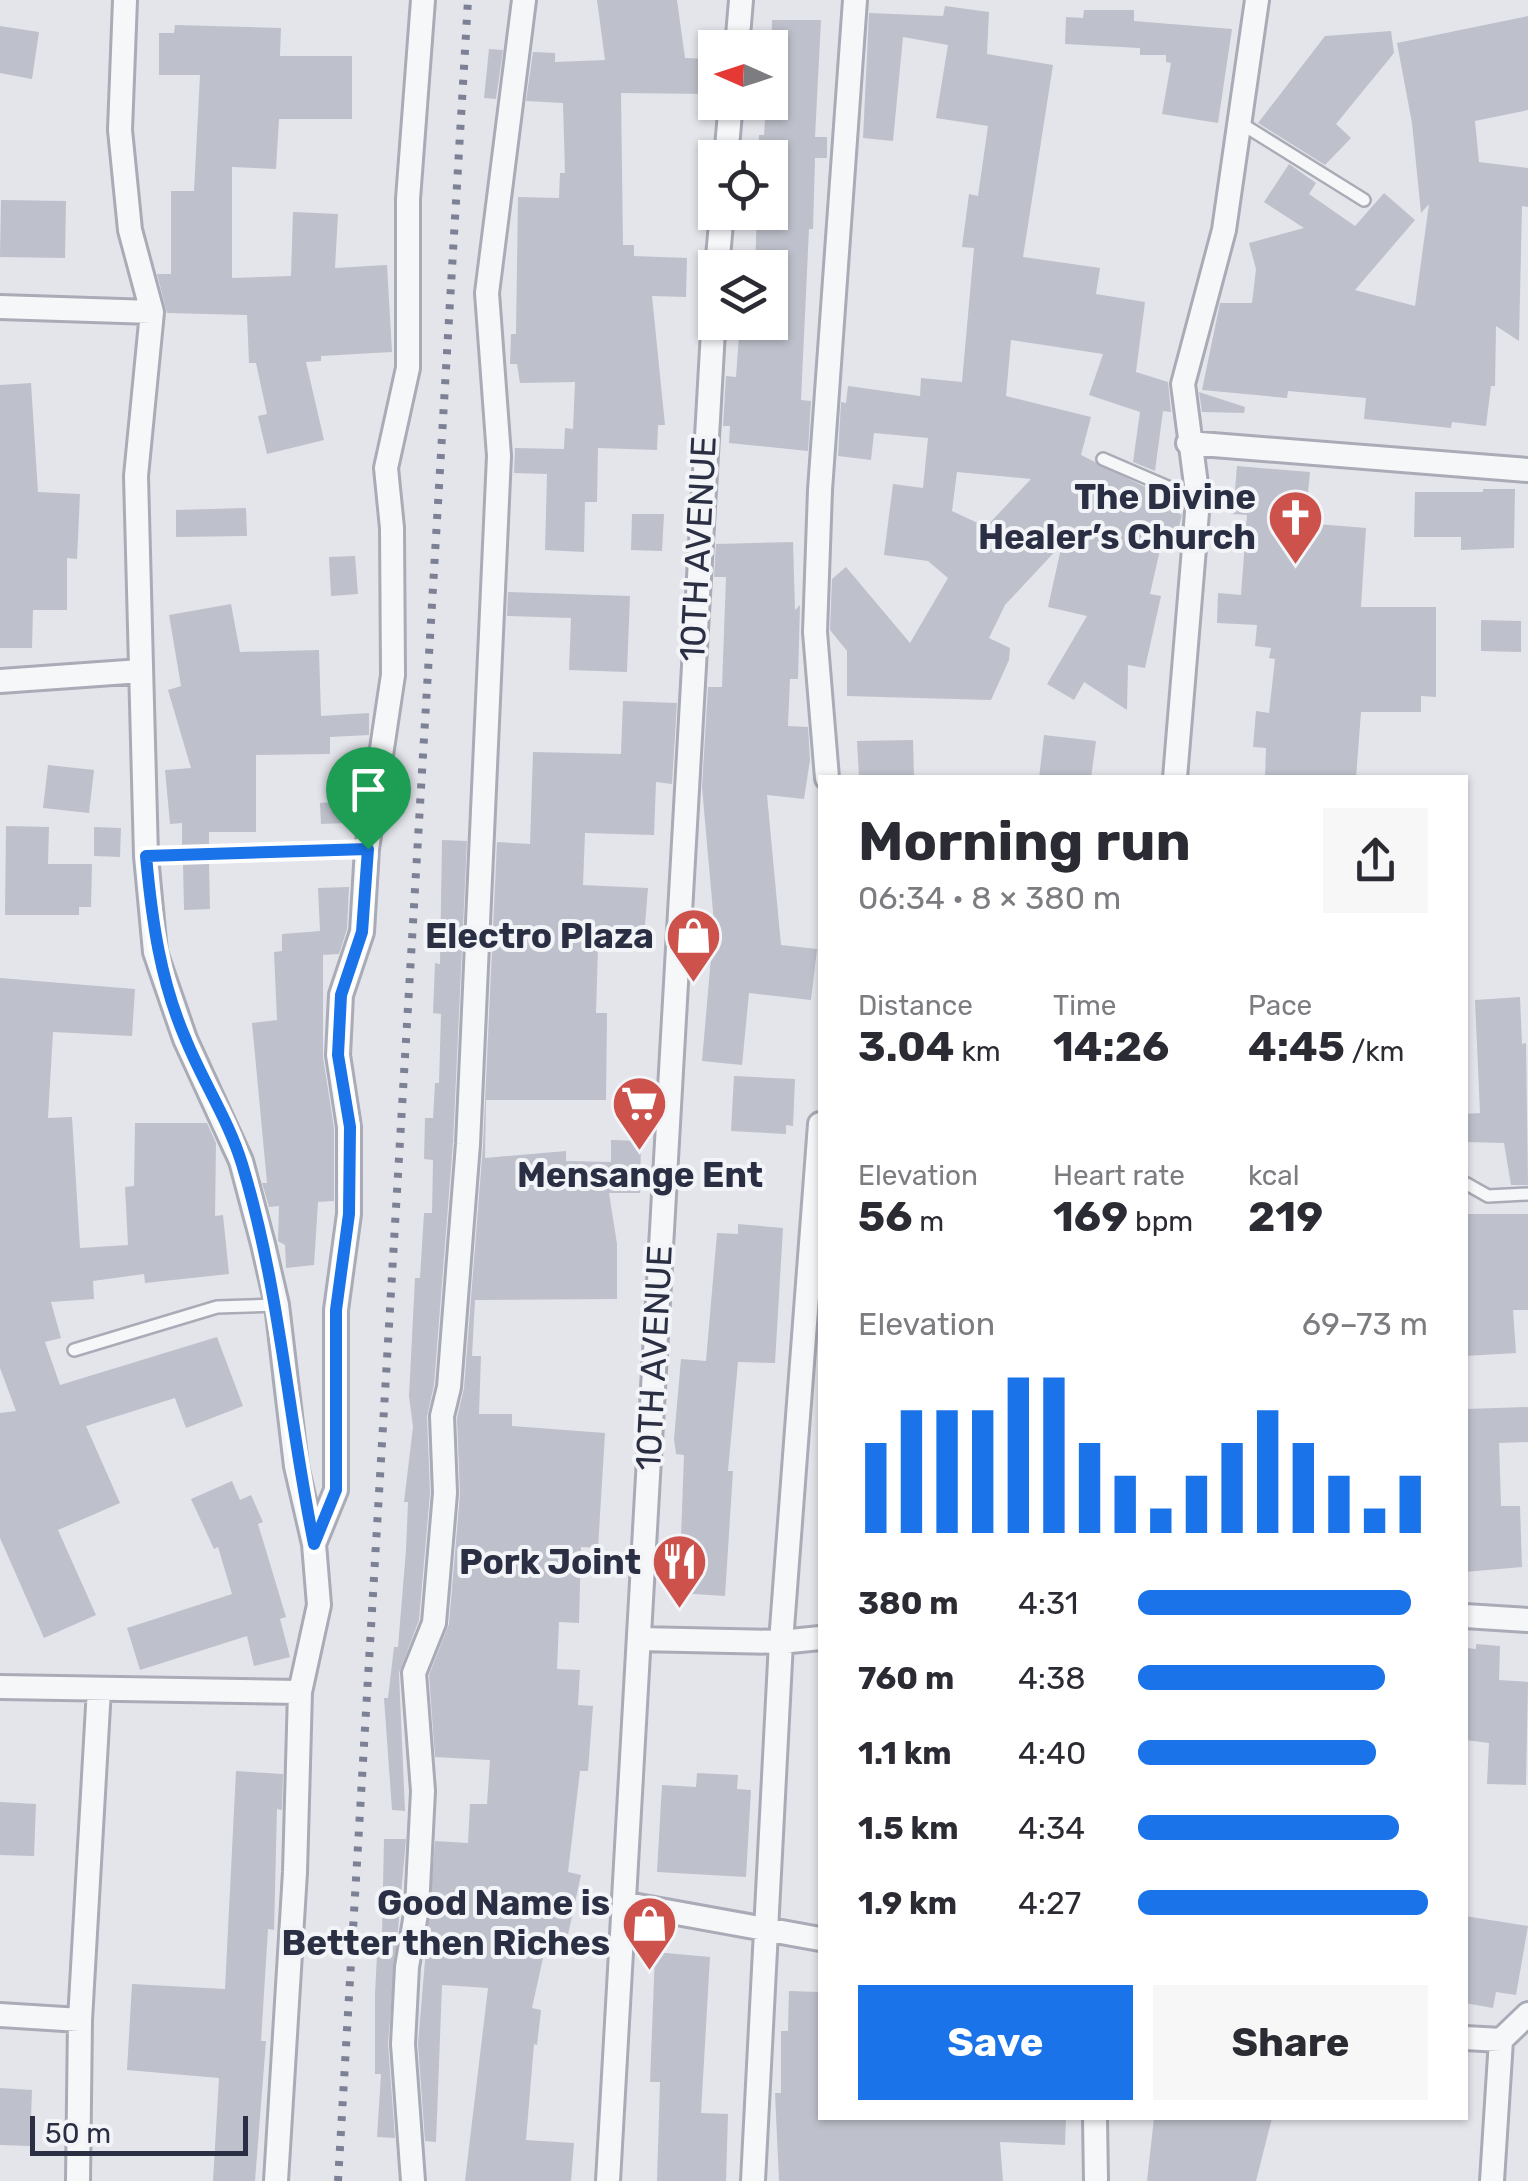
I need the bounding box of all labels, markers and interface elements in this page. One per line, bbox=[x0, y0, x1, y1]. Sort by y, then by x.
north arrow bbox=[698, 30, 788, 120]
map controls bbox=[698, 30, 788, 340]
button: locate bbox=[698, 140, 788, 230]
button: layers bbox=[698, 250, 788, 340]
street label: 10TH AVENUE bbox=[671, 435, 725, 663]
place label: The Divine Healer’s Church bbox=[978, 476, 1256, 558]
church icon: The Divine Healer’s Church bbox=[1265, 487, 1325, 566]
pin bbox=[326, 747, 411, 850]
icon: arrive bbox=[341, 762, 396, 817]
button: share bbox=[1323, 808, 1428, 913]
text: Morning run bbox=[858, 809, 1191, 874]
text: 06:34 · 8 × 380 m bbox=[858, 879, 1121, 917]
shop icon: Electro Plaza bbox=[663, 906, 723, 985]
place label: Electro Plaza bbox=[425, 915, 654, 957]
text: Distance bbox=[858, 989, 973, 1022]
text: Time bbox=[1053, 989, 1116, 1022]
text: Pace bbox=[1248, 989, 1312, 1022]
text: 3.04 bbox=[858, 1022, 955, 1072]
text: 14:26 bbox=[1053, 1022, 1169, 1072]
text: 4:45 bbox=[1248, 1022, 1345, 1072]
text: km bbox=[955, 1035, 1001, 1068]
text: /km bbox=[1345, 1035, 1404, 1068]
supermarket icon: Mensange Ent bbox=[610, 1074, 670, 1153]
place label: Mensange Ent bbox=[517, 1154, 763, 1196]
text: Elevation bbox=[858, 1159, 978, 1192]
text: Heart rate bbox=[1053, 1159, 1185, 1192]
text: kcal bbox=[1248, 1159, 1299, 1192]
text: 56 bbox=[858, 1192, 912, 1242]
text: 169 bbox=[1053, 1192, 1128, 1242]
text: 219 bbox=[1248, 1192, 1323, 1242]
text: m bbox=[912, 1205, 944, 1238]
text: bpm bbox=[1128, 1205, 1193, 1238]
street label: 10TH AVENUE bbox=[627, 1244, 681, 1472]
text: Elevation bbox=[858, 1305, 995, 1343]
text: 69–73 m bbox=[1302, 1305, 1428, 1343]
restaurant icon: Pork Joint bbox=[650, 1532, 710, 1611]
place label: Pork Joint bbox=[459, 1541, 641, 1583]
text: 380 m bbox=[858, 1584, 959, 1622]
text: 4:31 bbox=[1018, 1584, 1078, 1622]
text: 760 m bbox=[858, 1659, 954, 1697]
text: 4:38 bbox=[1018, 1659, 1086, 1697]
text: 1.1 km bbox=[858, 1734, 952, 1772]
text: 4:40 bbox=[1018, 1734, 1086, 1772]
text: 1.5 km bbox=[858, 1809, 959, 1847]
text: 4:34 bbox=[1018, 1809, 1085, 1847]
place label: Good Name is Better then Riches bbox=[282, 1882, 610, 1964]
text: 1.9 km bbox=[858, 1884, 957, 1922]
text: 4:27 bbox=[1018, 1884, 1081, 1922]
shop icon: Good Name is Better then Riches bbox=[619, 1893, 679, 1972]
button: Save bbox=[858, 1985, 1133, 2100]
button: Share bbox=[1153, 1985, 1428, 2100]
scale bar bbox=[30, 2111, 248, 2156]
text: 50 m bbox=[45, 2117, 111, 2150]

